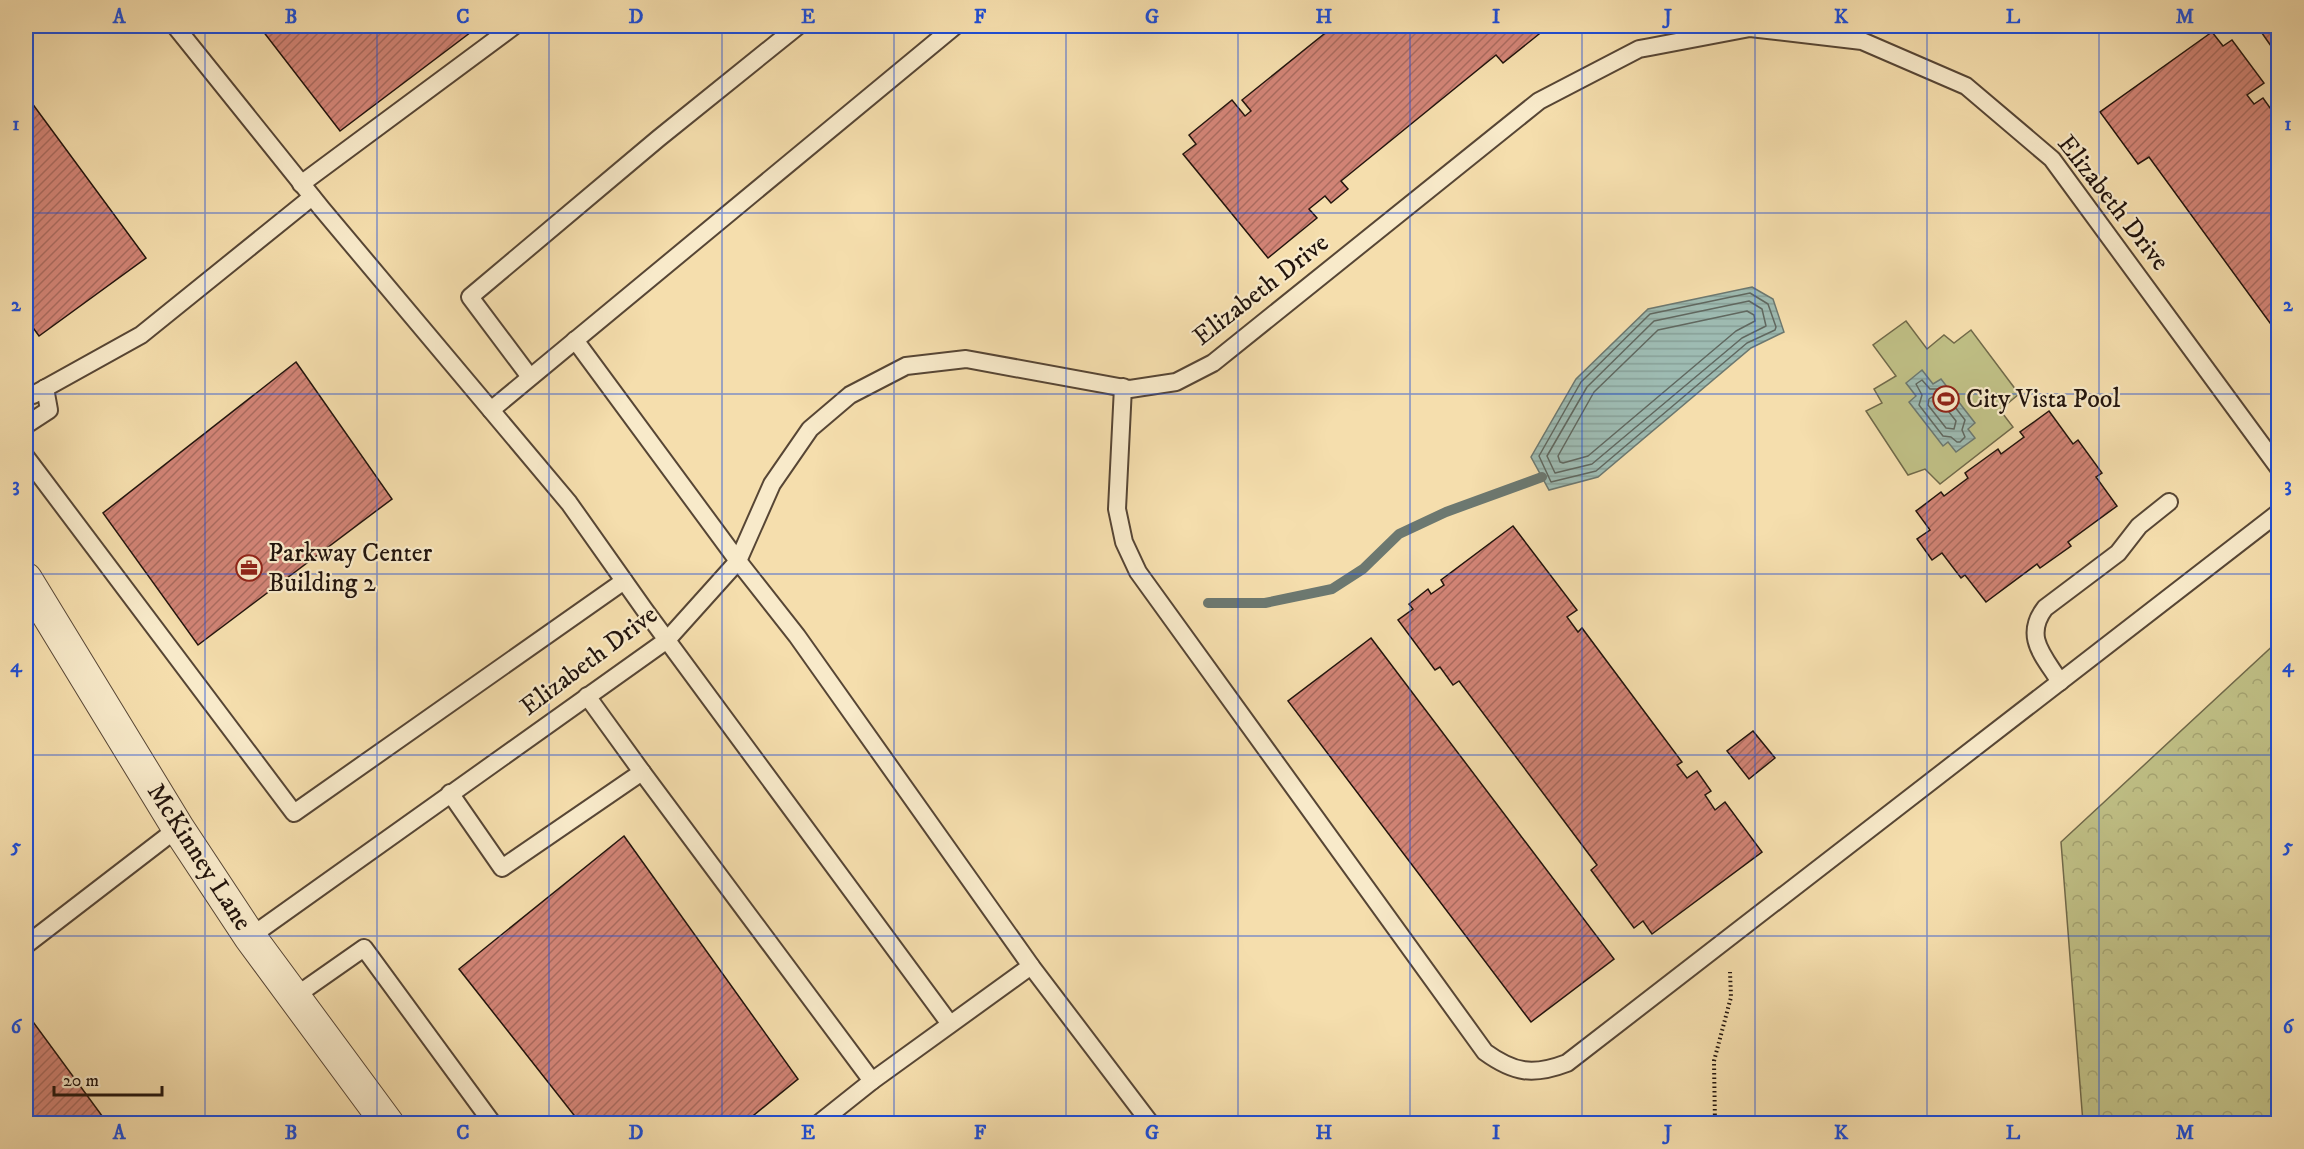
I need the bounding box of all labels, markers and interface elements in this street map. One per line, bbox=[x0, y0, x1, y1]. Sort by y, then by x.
text: A bbox=[112, 5, 127, 30]
text: B bbox=[285, 5, 297, 30]
text: C bbox=[456, 5, 470, 30]
text: D bbox=[629, 5, 644, 30]
text: E bbox=[801, 5, 815, 30]
text: F bbox=[974, 5, 987, 30]
text: G bbox=[1145, 5, 1159, 30]
text: H bbox=[1316, 5, 1333, 30]
text: I bbox=[1492, 5, 1500, 30]
text: J bbox=[1662, 5, 1672, 30]
text: K bbox=[1834, 5, 1849, 30]
text: L bbox=[2006, 5, 2021, 30]
text: M bbox=[2176, 5, 2194, 30]
text: 1 bbox=[12, 112, 20, 137]
text: 1 bbox=[2284, 112, 2292, 137]
street label: Elizabeth Drive bbox=[2050, 128, 2176, 278]
street label: Elizabeth Drive bbox=[1186, 227, 1336, 353]
text: 2 bbox=[11, 293, 22, 318]
text: 2 bbox=[2283, 293, 2294, 318]
place label: City Vista Pool bbox=[1966, 383, 2120, 416]
sports icon: City Vista Pool bbox=[1931, 384, 1961, 414]
text: 3 bbox=[12, 473, 20, 498]
text: 3 bbox=[2284, 473, 2292, 498]
place label: Parkway Center Building 2 bbox=[268, 537, 433, 600]
office icon: Parkway Center Building 2 bbox=[234, 553, 264, 583]
street label: Elizabeth Drive bbox=[514, 599, 664, 723]
text: 4 bbox=[10, 654, 23, 679]
text: 4 bbox=[2282, 654, 2295, 679]
street label: McKinney Lane bbox=[139, 777, 259, 937]
text: 5 bbox=[10, 834, 21, 859]
text: 5 bbox=[2282, 834, 2293, 859]
text: 6 bbox=[11, 1015, 23, 1040]
text: 6 bbox=[2283, 1015, 2295, 1040]
scale bar bbox=[54, 1059, 162, 1097]
text: 20 m bbox=[63, 1070, 99, 1092]
text: A bbox=[112, 1121, 127, 1146]
text: B bbox=[285, 1121, 297, 1146]
text: C bbox=[456, 1121, 470, 1146]
text: D bbox=[629, 1121, 644, 1146]
text: E bbox=[801, 1121, 815, 1146]
text: F bbox=[974, 1121, 987, 1146]
text: G bbox=[1145, 1121, 1159, 1146]
text: H bbox=[1316, 1121, 1333, 1146]
text: I bbox=[1492, 1121, 1500, 1146]
text: J bbox=[1662, 1121, 1672, 1146]
text: K bbox=[1834, 1121, 1849, 1146]
text: L bbox=[2006, 1121, 2021, 1146]
text: M bbox=[2176, 1121, 2194, 1146]

